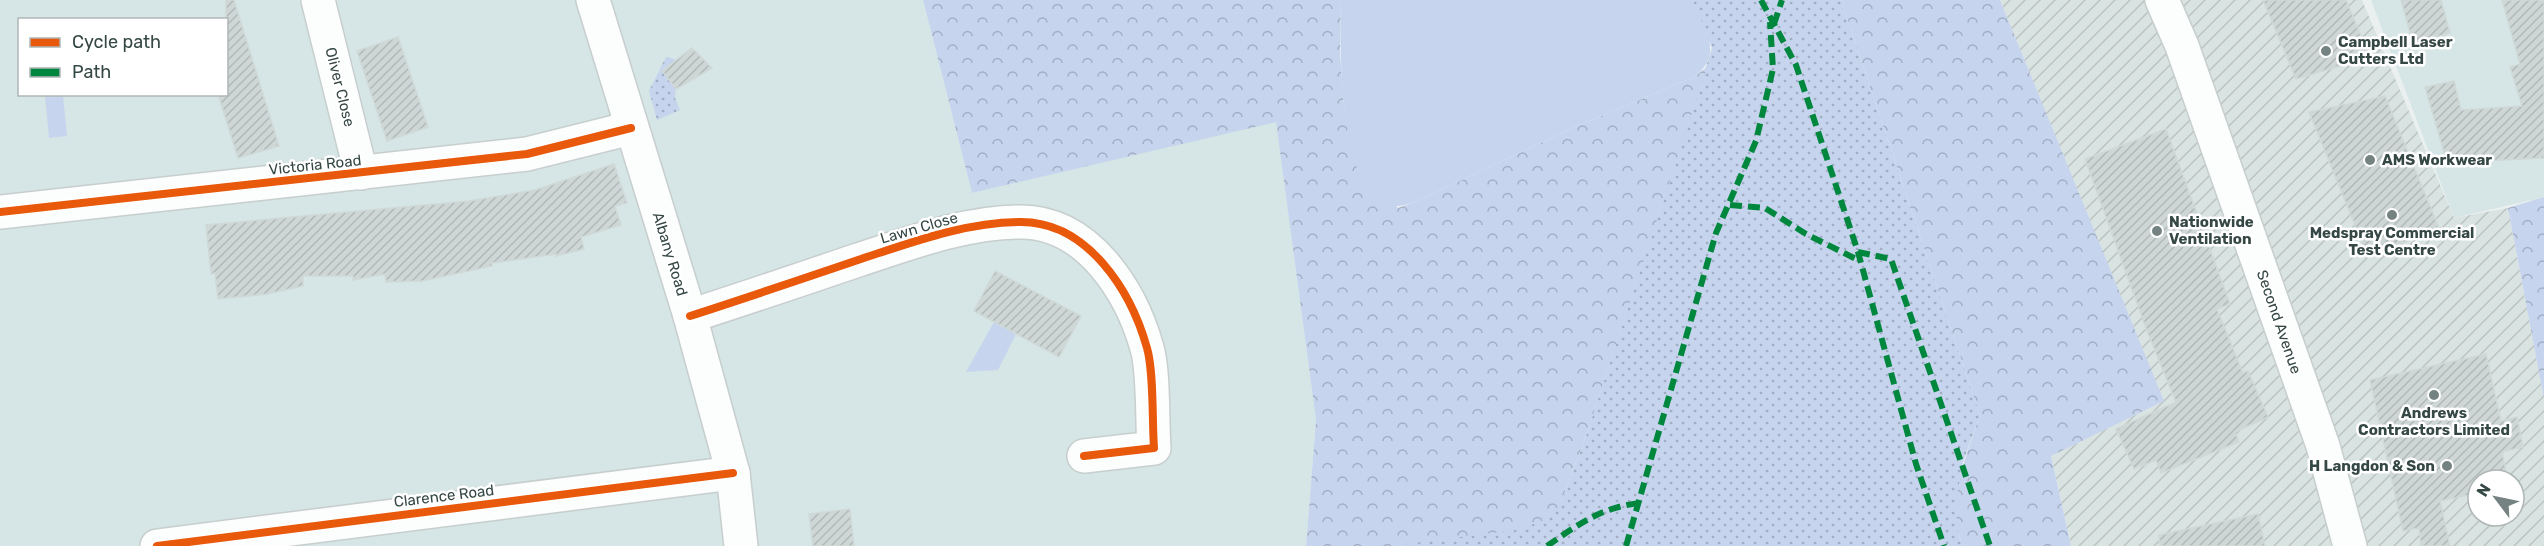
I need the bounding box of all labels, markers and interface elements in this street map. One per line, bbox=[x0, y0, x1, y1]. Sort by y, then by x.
legend bbox=[18, 18, 228, 96]
text: Cycle path bbox=[72, 31, 161, 53]
place label: Campbell Laser Cutters Ltd bbox=[2338, 33, 2453, 68]
marker: Campbell Laser Cutters Ltd bbox=[2319, 44, 2333, 58]
street label: Oliver Close bbox=[321, 45, 359, 129]
text: Path bbox=[72, 61, 111, 83]
street label: Victoria Road bbox=[268, 151, 362, 179]
place label: AMS Workwear bbox=[2382, 151, 2492, 169]
marker: AMS Workwear bbox=[2363, 153, 2377, 167]
street label: Lawn Close bbox=[878, 208, 960, 248]
marker: Medspray Commercial Test Centre bbox=[2385, 208, 2399, 222]
street label: Albany Road bbox=[649, 210, 691, 298]
place label: Nationwide Ventilation bbox=[2169, 213, 2254, 248]
marker: Nationwide Ventilation bbox=[2150, 224, 2164, 238]
place label: Medspray Commercial Test Centre bbox=[2310, 224, 2474, 259]
street label: Second Avenue bbox=[2253, 268, 2305, 376]
marker: Andrews Contractors Limited bbox=[2427, 388, 2441, 402]
place label: Andrews Contractors Limited bbox=[2358, 404, 2510, 439]
place label: H Langdon & Son bbox=[2309, 457, 2435, 475]
marker: H Langdon & Son bbox=[2440, 459, 2454, 473]
north arrow bbox=[2466, 468, 2526, 528]
text: N bbox=[2473, 480, 2495, 500]
street label: Clarence Road bbox=[393, 481, 495, 511]

